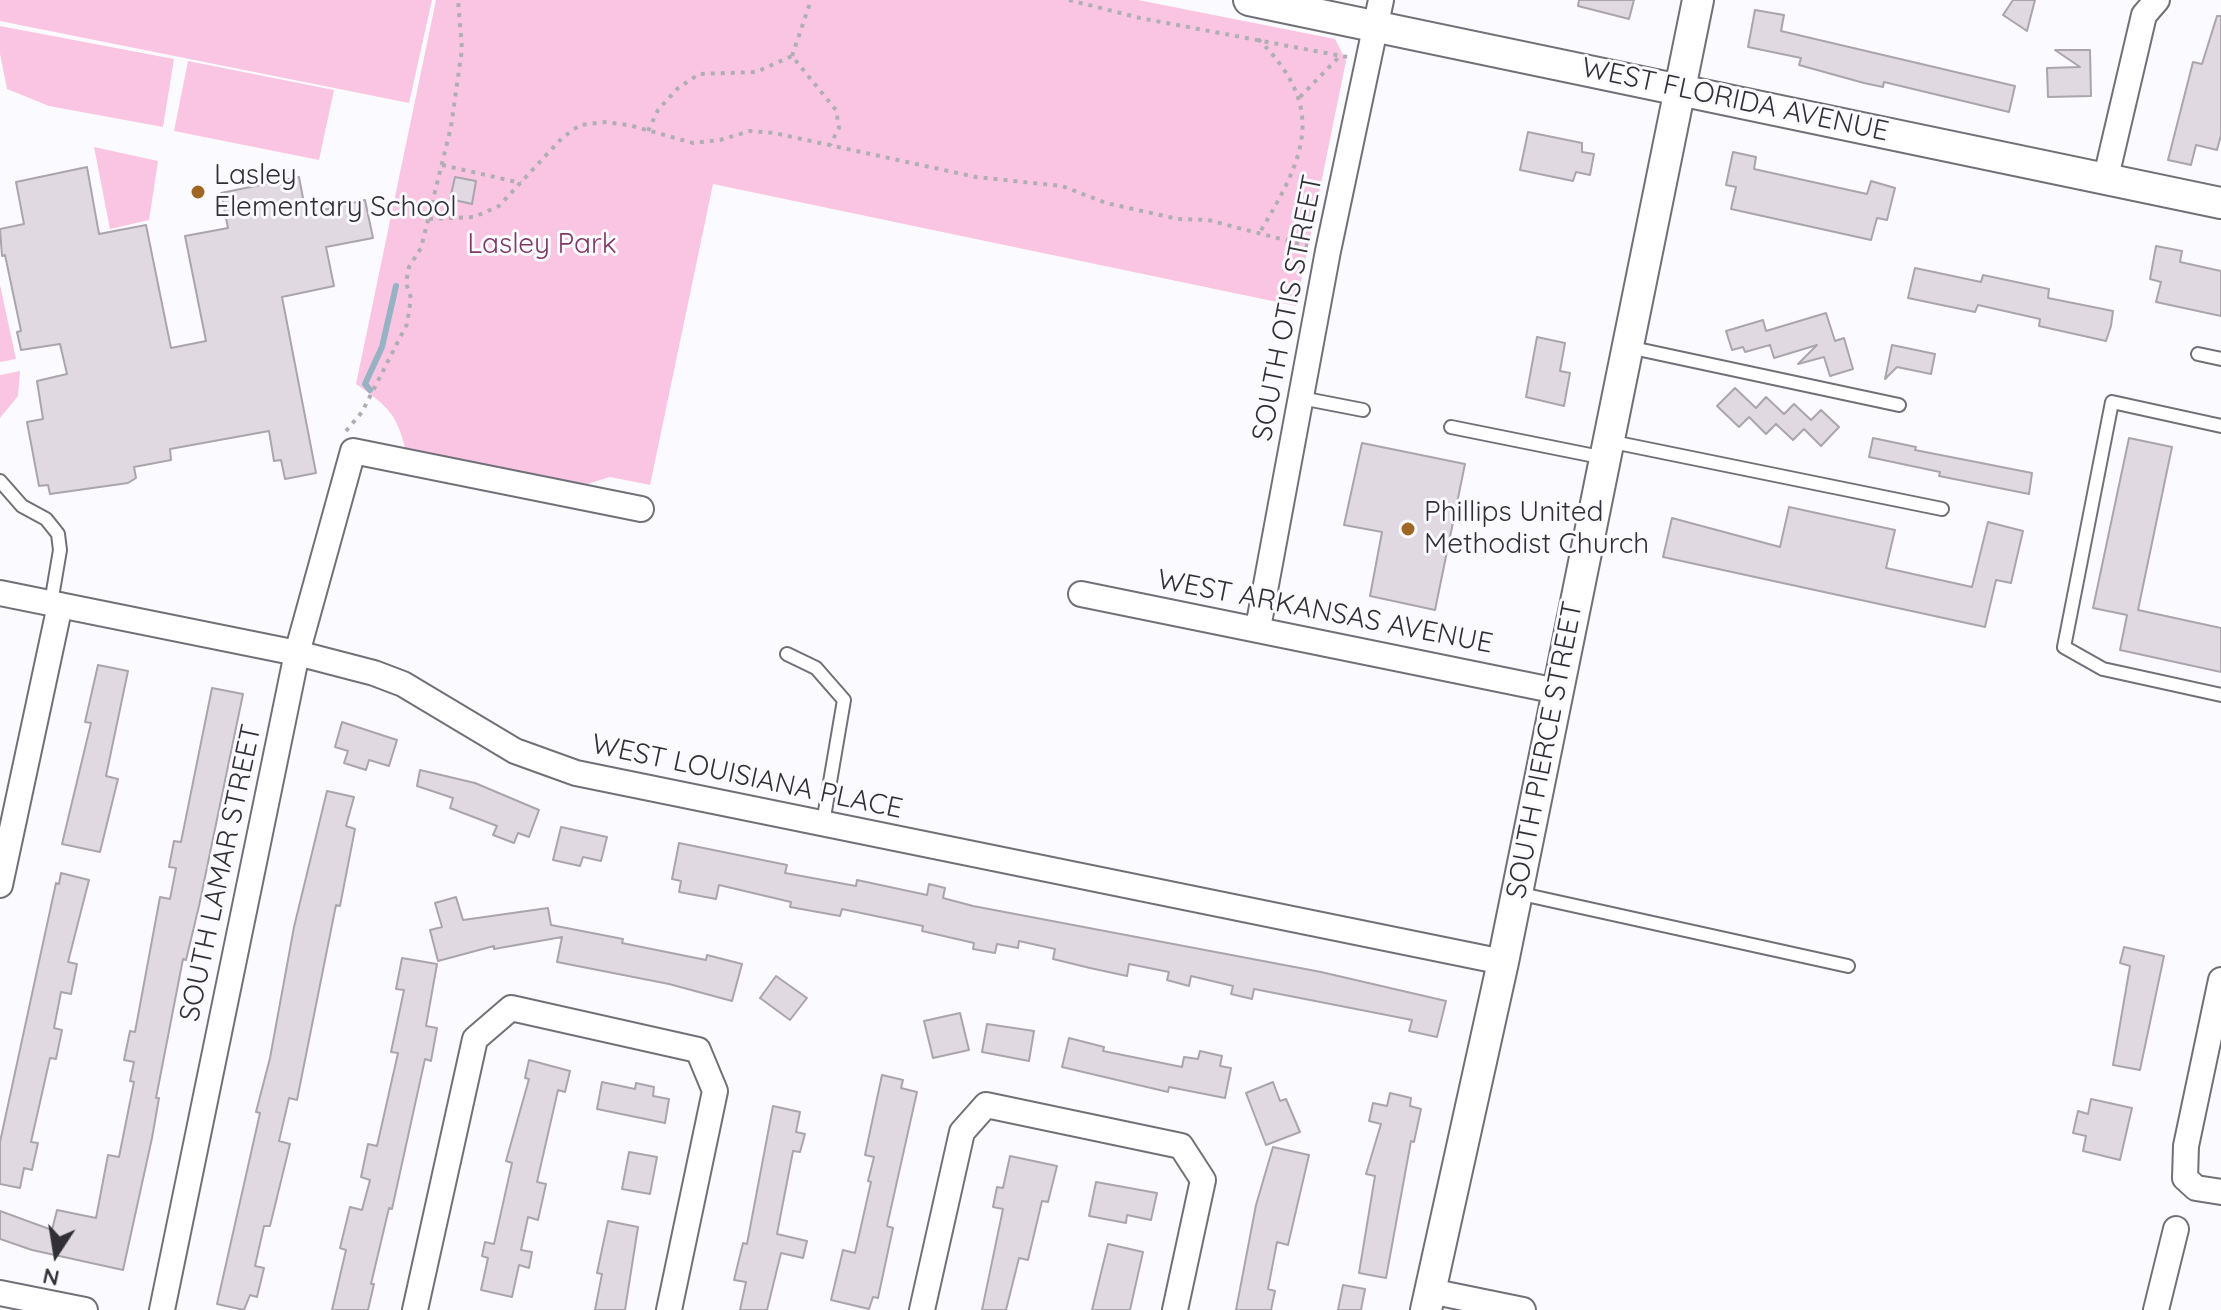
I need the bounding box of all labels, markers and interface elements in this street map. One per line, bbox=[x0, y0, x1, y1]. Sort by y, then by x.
street label: WEST FLORIDA AVENUE bbox=[1578, 51, 1892, 149]
place label: Lasley Elementary School bbox=[214, 159, 457, 225]
street label: SOUTH OTIS STREET bbox=[1246, 172, 1330, 444]
marker: Lasley Elementary School bbox=[189, 183, 207, 201]
park label: Lasley Park bbox=[467, 228, 617, 262]
place label: Phillips United Methodist Church bbox=[1424, 496, 1649, 562]
marker: Phillips United Methodist Church bbox=[1399, 520, 1417, 538]
street label: WEST ARKANSAS AVENUE bbox=[1154, 563, 1496, 661]
street label: SOUTH PIERCE STREET bbox=[1500, 599, 1590, 901]
street label: SOUTH LAMAR STREET bbox=[173, 721, 269, 1025]
street label: WEST LOUISIANA PLACE bbox=[588, 728, 906, 826]
north arrow bbox=[16, 1214, 96, 1294]
text: N bbox=[40, 1262, 62, 1293]

